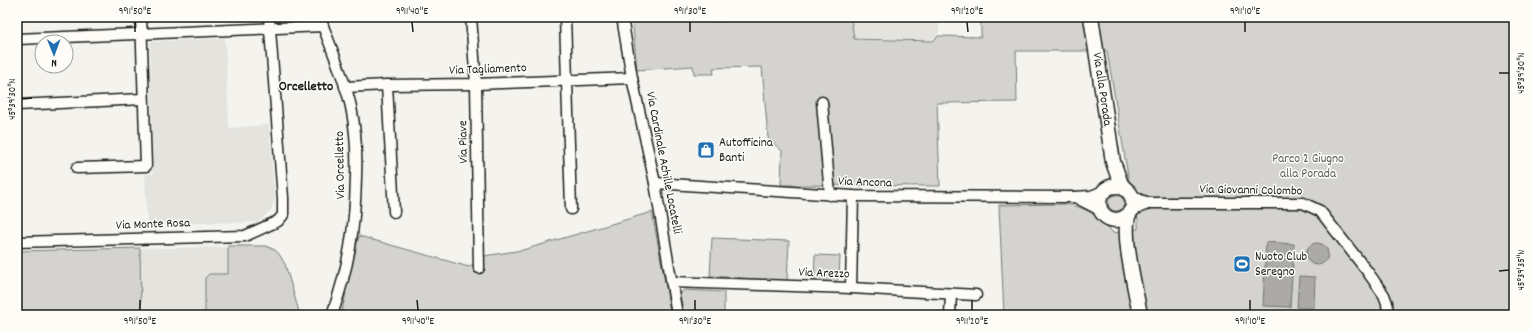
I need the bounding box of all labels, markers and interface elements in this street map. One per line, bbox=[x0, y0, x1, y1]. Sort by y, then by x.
text: 9°11'50"E bbox=[119, 5, 152, 19]
text: 9°11'40"E bbox=[396, 5, 428, 19]
text: 9°11'30"E bbox=[674, 5, 707, 19]
text: 9°11'20"E bbox=[951, 5, 983, 19]
text: 9°11'10"E bbox=[1230, 5, 1260, 19]
north arrow bbox=[34, 34, 74, 74]
street label: Via alla Porada bbox=[1087, 51, 1117, 128]
text: 45°39'30"N bbox=[1515, 52, 1529, 94]
text: N bbox=[51, 54, 57, 70]
street label: Via Tagliamento bbox=[449, 59, 527, 81]
district label: Orcelletto bbox=[279, 77, 333, 97]
text: 45°39'30"N bbox=[6, 78, 20, 120]
street label: Via Cardinale Achille Locatelli bbox=[640, 90, 686, 236]
street label: Via Piave bbox=[454, 120, 474, 164]
street label: Via Orcelletto bbox=[331, 131, 351, 199]
place label: Autofficina Banti bbox=[719, 134, 774, 168]
shop icon: Autofficina Banti bbox=[696, 140, 716, 160]
park label: Parco 2 Giugno alla Porada bbox=[1272, 150, 1344, 184]
street label: Via Ancona bbox=[838, 173, 893, 193]
street label: Via Giovanni Colombo bbox=[1199, 181, 1303, 201]
street label: Via Monte Rosa bbox=[116, 214, 191, 236]
place label: Nuoto Club Seregno bbox=[1255, 248, 1307, 282]
text: 45°39'35"N bbox=[1515, 250, 1529, 290]
sports icon: Nuoto Club Seregno bbox=[1232, 254, 1252, 274]
street label: Via Arezzo bbox=[798, 264, 850, 284]
text: 9°11'50"E bbox=[124, 315, 157, 329]
text: 9°11'40"E bbox=[402, 315, 434, 329]
text: 9°11'30"E bbox=[679, 315, 712, 329]
text: 9°11'20"E bbox=[956, 315, 988, 329]
text: 9°11'10"E bbox=[1235, 315, 1265, 329]

